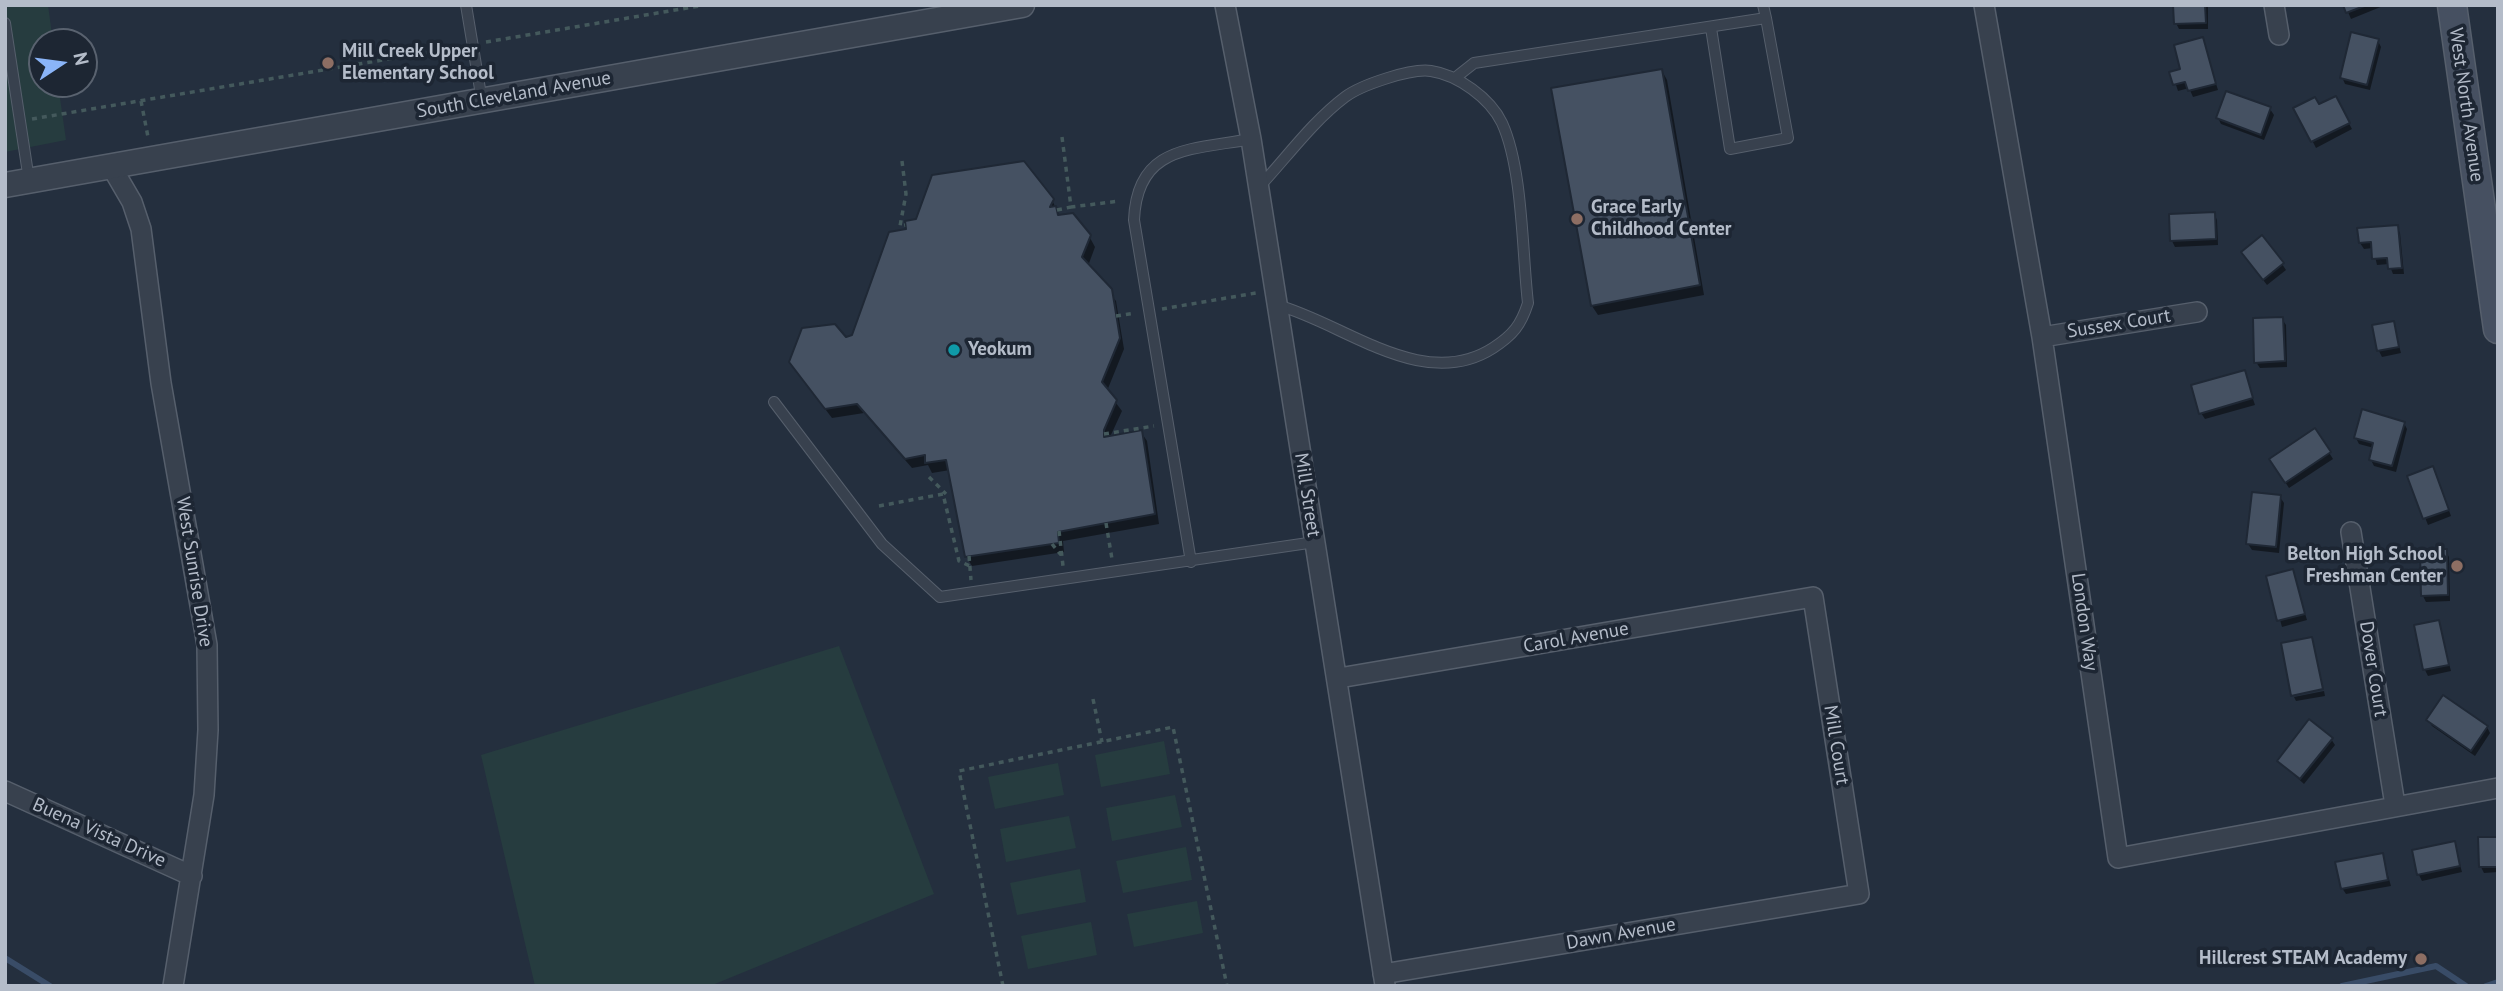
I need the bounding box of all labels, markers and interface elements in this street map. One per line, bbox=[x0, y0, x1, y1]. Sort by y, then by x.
street label: West North Avenue bbox=[2444, 26, 2488, 184]
north arrow bbox=[28, 28, 98, 98]
place label: Mill Creek Upper Elementary School bbox=[342, 41, 494, 85]
text: N bbox=[68, 50, 95, 67]
marker: Mill Creek Upper Elementary School bbox=[320, 55, 336, 71]
street label: South Cleveland Avenue bbox=[415, 67, 613, 123]
place label: Grace Early Childhood Center bbox=[1591, 197, 1732, 241]
marker: Grace Early Childhood Center bbox=[1569, 211, 1585, 227]
street label: Sussex Court bbox=[2066, 305, 2172, 343]
place label: Yeokum bbox=[968, 339, 1032, 361]
marker: Yeokum bbox=[946, 342, 962, 358]
street label: Mill Street bbox=[1289, 451, 1325, 539]
street label: West Sunrise Drive bbox=[171, 495, 217, 649]
place label: Belton High School Freshman Center bbox=[2287, 544, 2443, 588]
marker: Belton High School Freshman Center bbox=[2449, 558, 2465, 574]
street label: London Way bbox=[2066, 572, 2102, 672]
street label: Carol Avenue bbox=[1522, 618, 1630, 658]
street label: Dover Court bbox=[2354, 620, 2392, 718]
street label: Mill Court bbox=[1818, 704, 1854, 786]
street label: Buena Vista Drive bbox=[29, 793, 169, 873]
street label: Dawn Avenue bbox=[1565, 913, 1677, 955]
place label: Hillcrest STEAM Academy bbox=[2199, 948, 2407, 970]
marker: Hillcrest STEAM Academy bbox=[2413, 951, 2429, 967]

